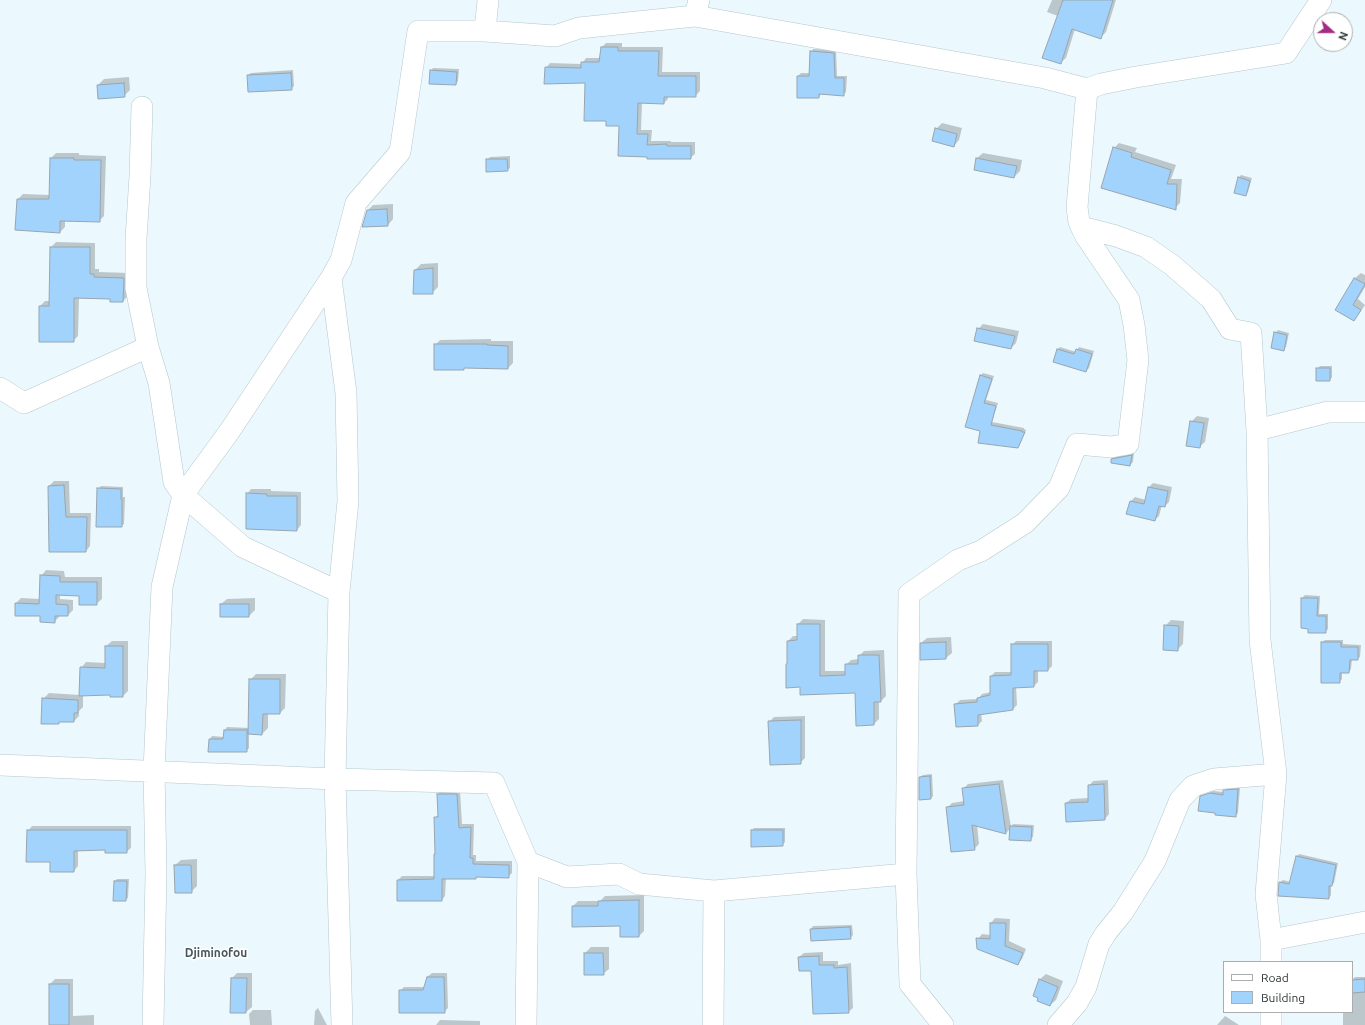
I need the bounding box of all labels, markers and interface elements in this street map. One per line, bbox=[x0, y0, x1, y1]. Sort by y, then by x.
north arrow bbox=[1313, 12, 1353, 52]
text: N bbox=[1336, 30, 1350, 42]
district label: Djiminofou bbox=[185, 946, 247, 960]
legend bbox=[1223, 961, 1353, 1013]
text: Road bbox=[1261, 971, 1289, 984]
text: Building bbox=[1261, 991, 1305, 1004]

